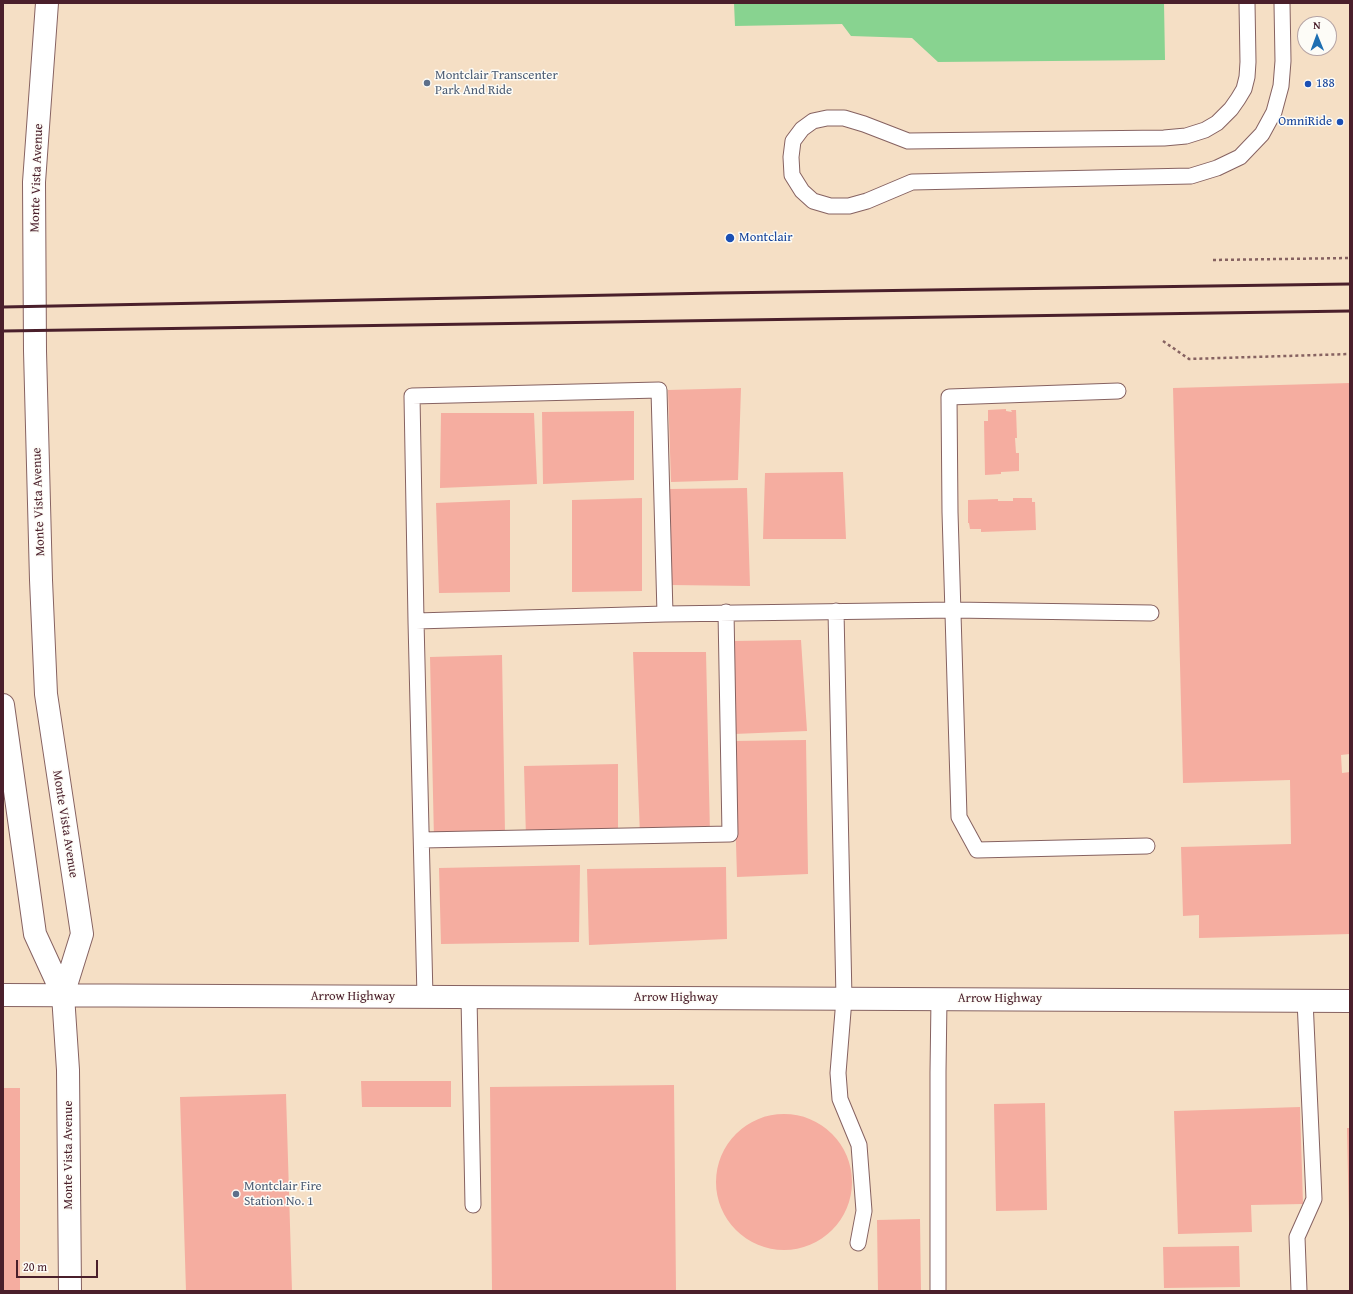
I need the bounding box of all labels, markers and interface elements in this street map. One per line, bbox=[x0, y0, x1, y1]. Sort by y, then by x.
north arrow bbox=[1297, 16, 1337, 56]
text: N bbox=[1313, 17, 1321, 33]
place label: Montclair Transcenter Park And Ride bbox=[435, 68, 558, 99]
place label: 188 bbox=[1316, 76, 1335, 92]
marker: Montclair Transcenter Park And Ride bbox=[422, 78, 432, 88]
marker: 188 bbox=[1303, 79, 1313, 89]
place label: OmniRide bbox=[1278, 114, 1332, 130]
marker: OmniRide bbox=[1335, 117, 1345, 127]
street label: Monte Vista Avenue bbox=[27, 123, 47, 233]
place label: Montclair bbox=[739, 230, 793, 246]
marker: Montclair bbox=[724, 232, 736, 244]
street label: Monte Vista Avenue bbox=[29, 447, 49, 557]
street label: Monte Vista Avenue bbox=[49, 769, 81, 879]
street label: Arrow Highway bbox=[311, 989, 395, 1005]
street label: Arrow Highway bbox=[634, 990, 718, 1006]
street label: Arrow Highway bbox=[958, 991, 1042, 1007]
street label: Monte Vista Avenue bbox=[61, 1100, 77, 1210]
place label: Montclair Fire Station No. 1 bbox=[244, 1179, 322, 1210]
marker: Montclair Fire Station No. 1 bbox=[231, 1189, 241, 1199]
scale bar bbox=[18, 1252, 100, 1278]
text: 20 m bbox=[23, 1258, 47, 1275]

